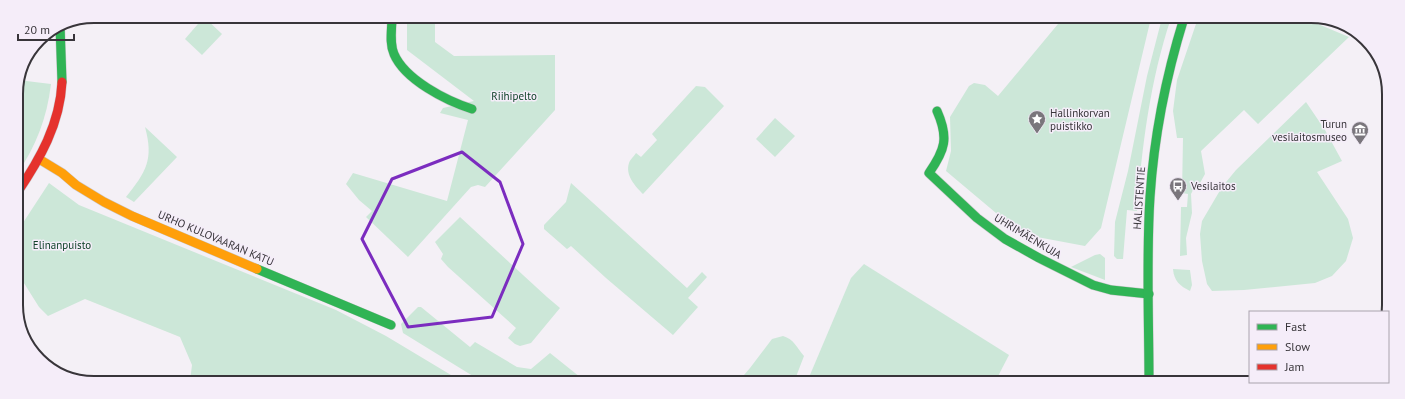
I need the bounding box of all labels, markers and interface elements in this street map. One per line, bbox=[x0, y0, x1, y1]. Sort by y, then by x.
scale bar bbox=[18, 16, 74, 42]
text: 20 m bbox=[24, 22, 50, 37]
park label: Riihipelto bbox=[491, 89, 537, 103]
place label: Hallinkorvan puistikko bbox=[1050, 106, 1110, 133]
place icon: Hallinkorvan puistikko bbox=[1027, 109, 1047, 134]
place label: Turun vesilaitosmuseo bbox=[1272, 117, 1347, 144]
museum icon: Turun vesilaitosmuseo bbox=[1350, 120, 1370, 145]
street label: HALISTENTIE bbox=[1130, 166, 1148, 230]
bus stop icon: Vesilaitos bbox=[1168, 176, 1188, 201]
place label: Vesilaitos bbox=[1190, 179, 1236, 193]
street label: URHO KULOVAARAN KATU bbox=[156, 207, 276, 269]
street label: UHRIMÄENKUJA bbox=[992, 210, 1065, 262]
park label: Elinanpuisto bbox=[33, 238, 91, 252]
legend bbox=[1249, 311, 1389, 383]
text: Fast bbox=[1285, 319, 1306, 334]
text: Slow bbox=[1285, 339, 1310, 354]
text: Jam bbox=[1284, 359, 1304, 374]

